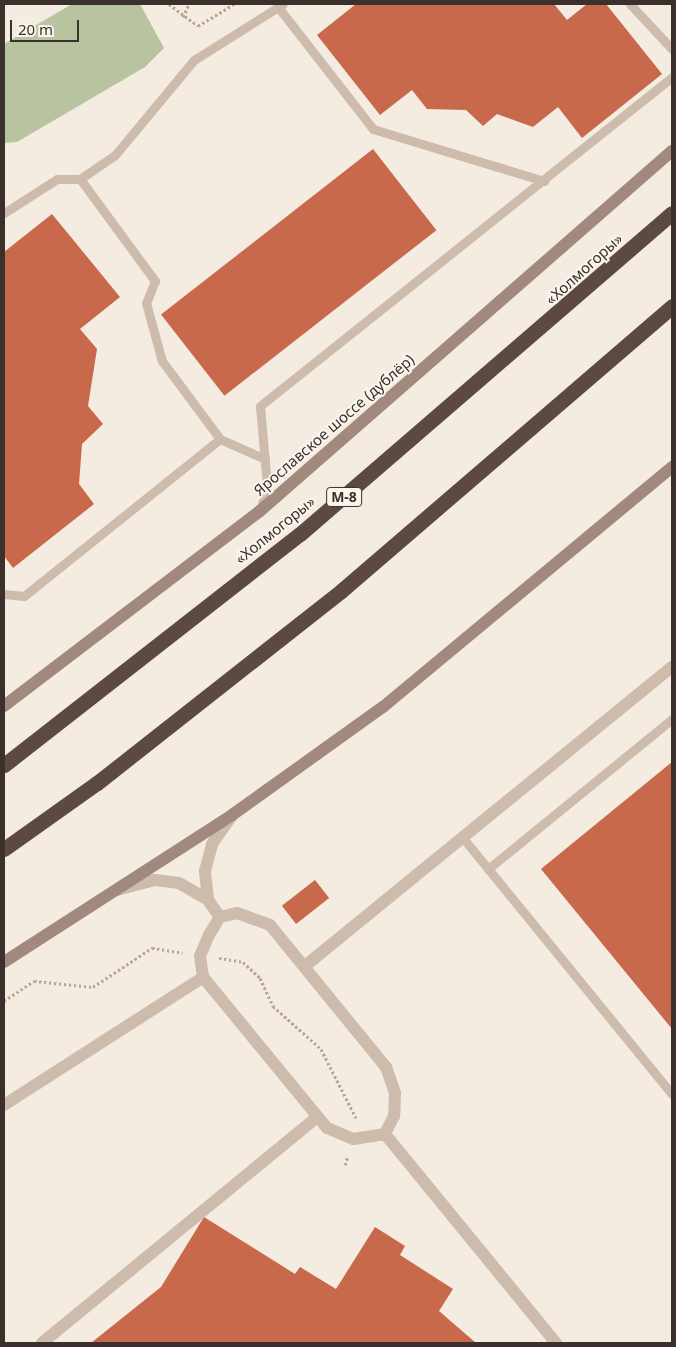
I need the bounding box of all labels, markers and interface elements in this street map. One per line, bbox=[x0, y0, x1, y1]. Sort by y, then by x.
scale bar bbox=[12, 10, 81, 42]
text: 20 m bbox=[18, 19, 53, 39]
street label: «Холмогоры» bbox=[542, 230, 626, 308]
street label: Ярославское шоссе (дублёр) bbox=[250, 350, 418, 500]
road number: М-8 bbox=[325, 486, 363, 508]
street label: «Холмогоры» bbox=[231, 492, 319, 568]

